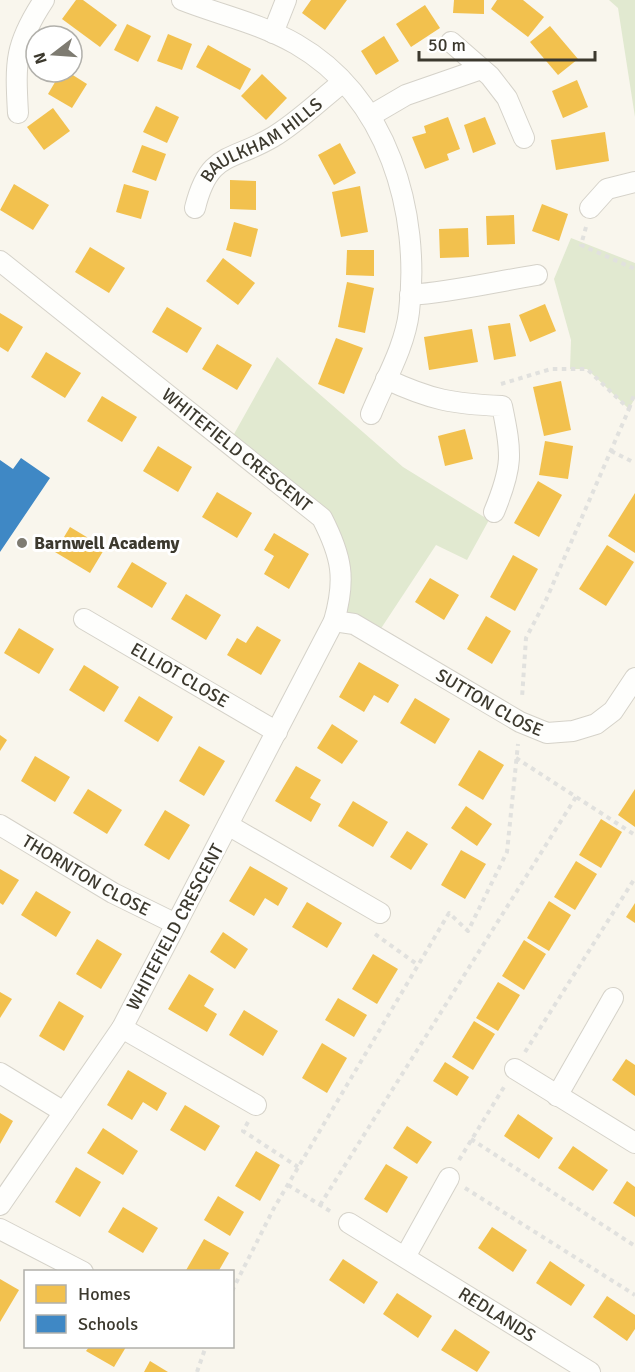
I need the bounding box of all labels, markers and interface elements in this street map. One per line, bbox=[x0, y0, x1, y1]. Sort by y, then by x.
north arrow bbox=[24, 24, 84, 84]
scale bar bbox=[419, 24, 594, 62]
text: 50 m bbox=[428, 34, 466, 56]
text: N bbox=[29, 50, 52, 66]
street label: BAULKHAM HILLS bbox=[195, 93, 327, 186]
street label: WHITEFIELD CRESCENT bbox=[157, 384, 316, 517]
place label: Barnwell Academy bbox=[34, 532, 180, 554]
marker: Barnwell Academy bbox=[15, 536, 29, 550]
street label: ELLIOT CLOSE bbox=[127, 638, 233, 712]
street label: SUTTON CLOSE bbox=[432, 664, 546, 741]
street label: THORNTON CLOSE bbox=[18, 830, 154, 921]
street label: WHITEFIELD CRESCENT bbox=[122, 840, 228, 1014]
legend bbox=[24, 1270, 234, 1348]
street label: REDLANDS bbox=[454, 1282, 540, 1347]
text: Homes bbox=[78, 1283, 131, 1305]
text: Schools bbox=[78, 1313, 138, 1335]

